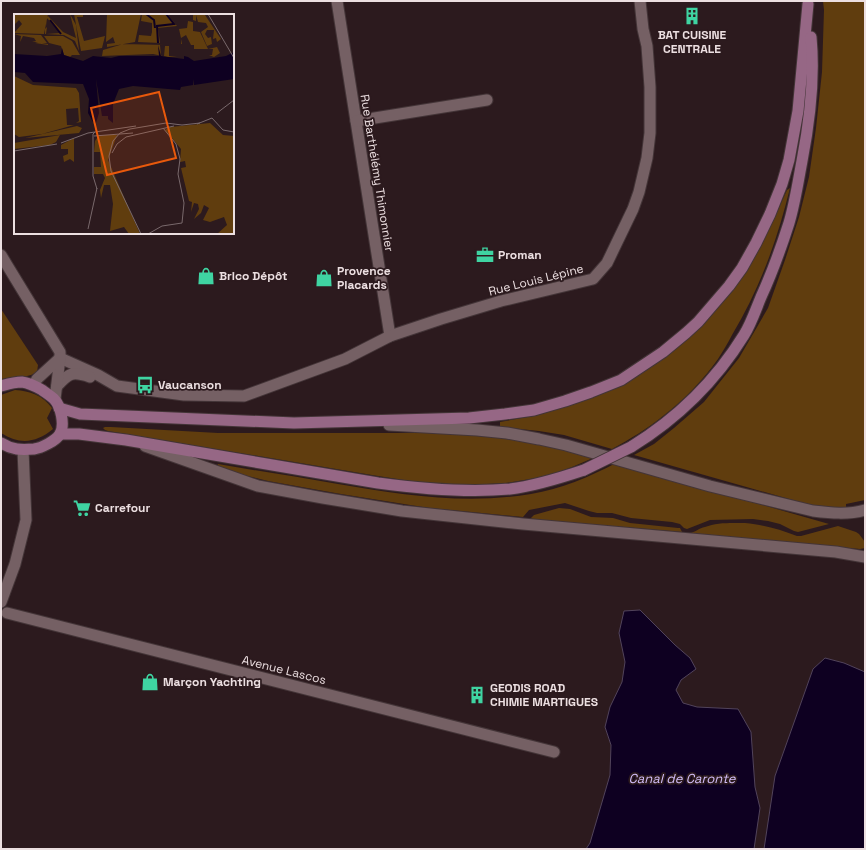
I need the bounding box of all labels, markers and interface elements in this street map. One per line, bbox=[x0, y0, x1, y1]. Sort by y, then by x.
building icon: BAT CUISINE CENTRALE bbox=[682, 6, 702, 26]
inset map bbox=[14, 14, 234, 234]
place label: BAT CUISINE CENTRALE bbox=[658, 27, 727, 57]
street label: Rue Barthélémy Thimonnier bbox=[357, 93, 397, 253]
office icon: Proman bbox=[475, 245, 495, 265]
place label: Proman bbox=[498, 247, 542, 263]
street label: Rue Louis Lépine bbox=[487, 260, 585, 300]
place label: Provence Placards bbox=[337, 263, 391, 293]
shop icon: Brico Dépôt bbox=[196, 266, 216, 286]
place label: Brico Dépôt bbox=[219, 268, 288, 284]
shop icon: Provence Placards bbox=[314, 268, 334, 288]
bus stop icon: Vaucanson bbox=[135, 375, 155, 395]
place label: Vaucanson bbox=[158, 377, 222, 393]
supermarket icon: Carrefour bbox=[72, 498, 92, 518]
place label: Carrefour bbox=[95, 500, 150, 516]
street label: Avenue Lascos bbox=[240, 652, 328, 688]
shop icon: Marçon Yachting bbox=[140, 672, 160, 692]
place label: Marçon Yachting bbox=[163, 674, 261, 690]
place label: GEODIS ROAD CHIMIE MARTIGUES bbox=[490, 680, 598, 710]
building icon: GEODIS ROAD CHIMIE MARTIGUES bbox=[467, 685, 487, 705]
water label: Canal de Caronte bbox=[629, 770, 737, 787]

